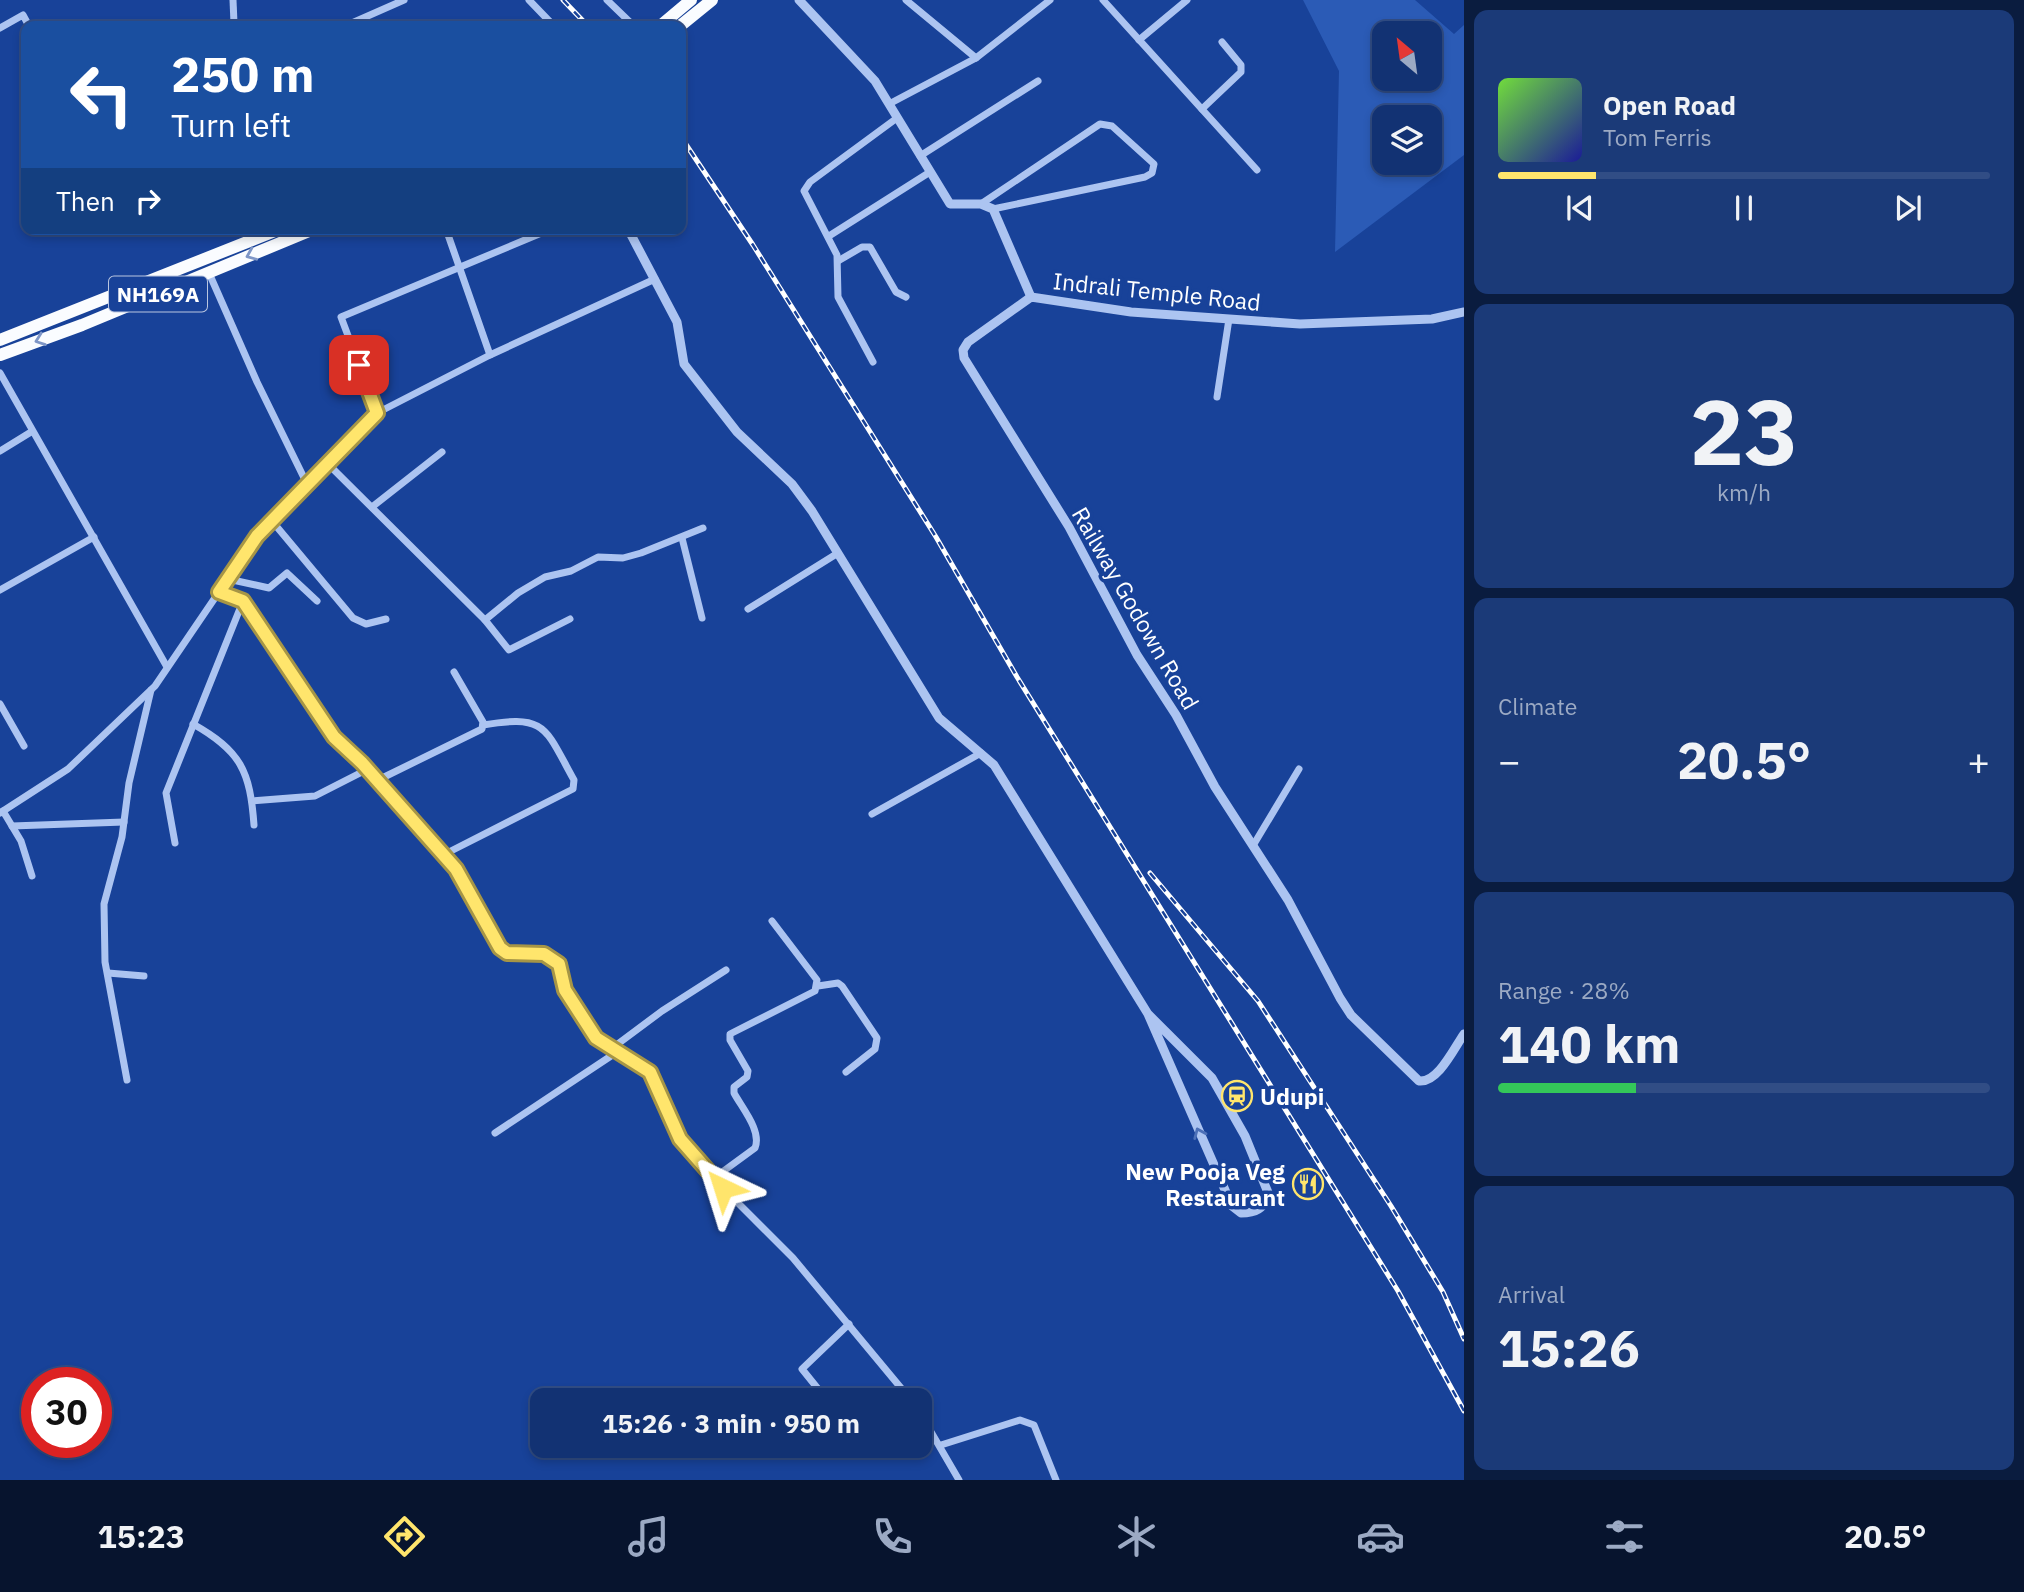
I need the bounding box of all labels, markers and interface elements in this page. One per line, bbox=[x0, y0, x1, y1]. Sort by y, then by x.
north arrow bbox=[1372, 21, 1442, 91]
map controls bbox=[1372, 21, 1442, 175]
text: 250 m bbox=[171, 42, 315, 105]
icon: left bbox=[56, 49, 147, 140]
text: Open Road bbox=[1603, 88, 1736, 122]
text: Turn left bbox=[171, 104, 291, 146]
button: layers bbox=[1372, 105, 1442, 175]
text: Tom Ferris bbox=[1603, 122, 1712, 152]
icon: right bbox=[129, 182, 167, 220]
text: Then bbox=[56, 184, 115, 218]
icon: previous bbox=[1561, 189, 1599, 227]
icon: pause bbox=[1725, 189, 1763, 227]
icon: next bbox=[1889, 189, 1927, 227]
one-way arrow bbox=[246, 247, 258, 261]
street label: Indrali Temple Road bbox=[1052, 265, 1262, 317]
road number: NH169A bbox=[109, 276, 207, 312]
one-way arrow bbox=[34, 332, 46, 346]
pin bbox=[329, 335, 389, 395]
icon: arrive bbox=[340, 346, 378, 384]
text: 23 bbox=[1689, 372, 1799, 490]
text: km/h bbox=[1717, 477, 1771, 507]
street label: Railway Godown Road bbox=[1066, 501, 1206, 715]
text: Climate bbox=[1498, 691, 1577, 721]
text: 20.5° bbox=[1677, 726, 1811, 793]
text: − bbox=[1498, 736, 1521, 785]
text: + bbox=[1967, 736, 1990, 785]
text: Range · 28% bbox=[1498, 975, 1630, 1005]
text: 140 km bbox=[1498, 1010, 1680, 1077]
station icon: Udupi bbox=[1220, 1079, 1254, 1113]
place label: Udupi bbox=[1260, 1081, 1324, 1111]
one-way arrow bbox=[1193, 1128, 1207, 1140]
position arrow bbox=[686, 1151, 760, 1225]
place label: New Pooja Veg Restaurant bbox=[1125, 1156, 1285, 1212]
restaurant icon: New Pooja Veg Restaurant bbox=[1291, 1167, 1325, 1201]
text: Arrival bbox=[1498, 1279, 1565, 1309]
text: 15:26 bbox=[1498, 1314, 1640, 1381]
speed limit sign: 30 bbox=[21, 1367, 112, 1458]
text: 15:26 · 3 min · 950 m bbox=[602, 1406, 860, 1440]
icon: directions bbox=[380, 1512, 429, 1561]
icon: music bbox=[624, 1512, 673, 1561]
icon: phone bbox=[868, 1512, 917, 1561]
icon: climate bbox=[1112, 1512, 1161, 1561]
icon: car bbox=[1356, 1512, 1405, 1561]
icon: filters bbox=[1600, 1512, 1649, 1561]
text: 15:23 bbox=[98, 1515, 185, 1557]
text: 20.5° bbox=[1844, 1515, 1926, 1557]

